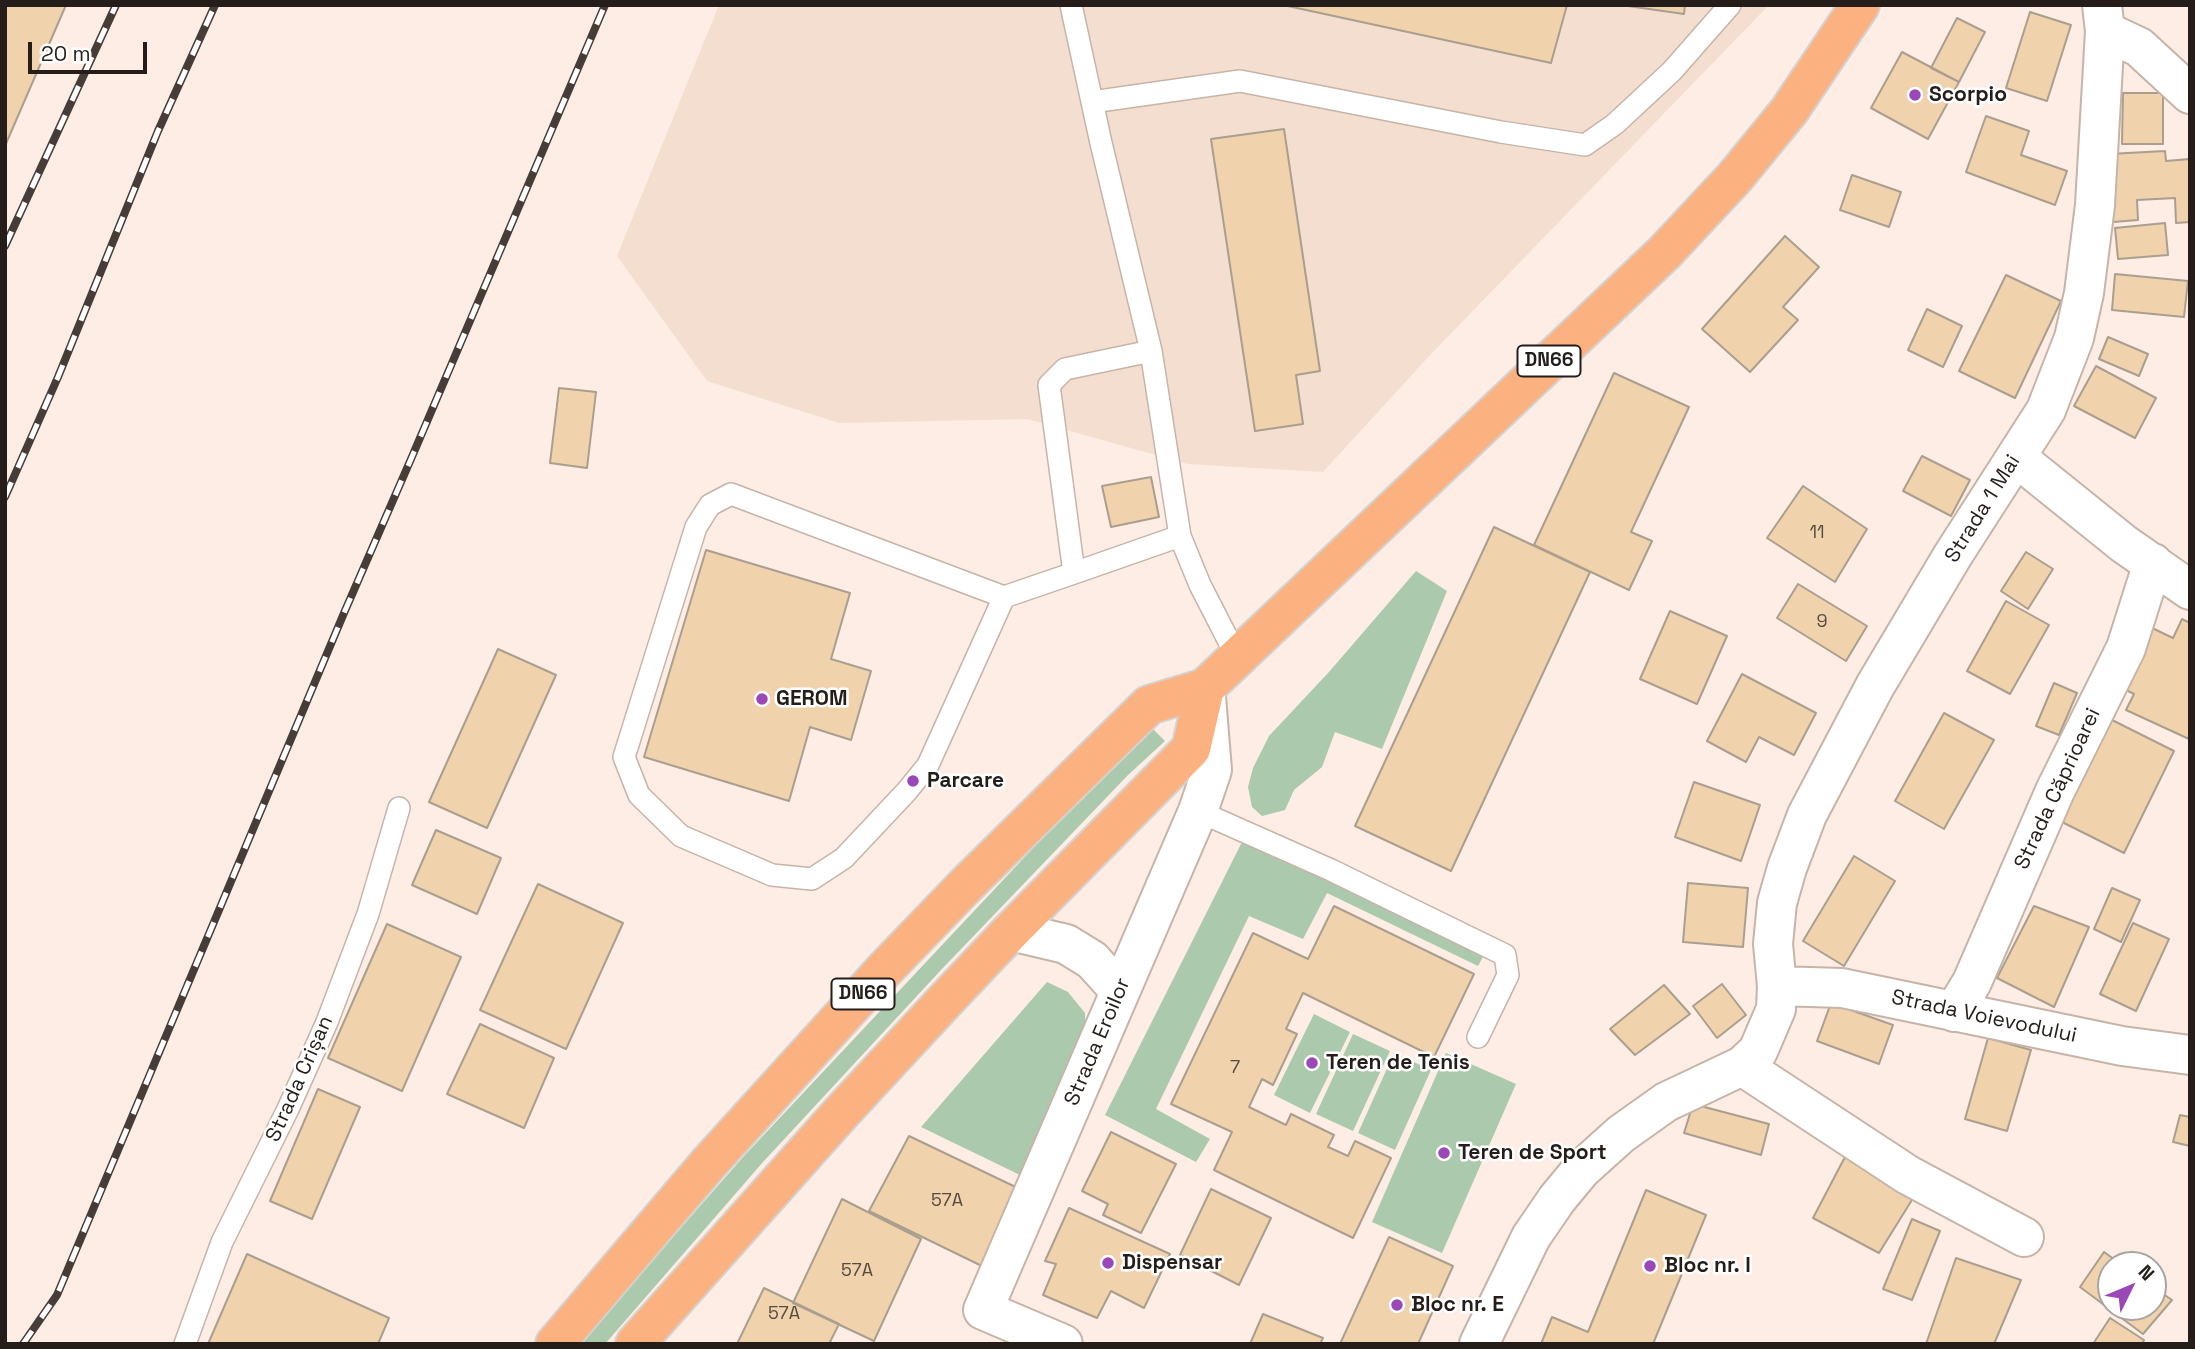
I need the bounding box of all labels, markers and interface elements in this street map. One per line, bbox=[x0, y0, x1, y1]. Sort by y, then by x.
scale bar bbox=[32, 28, 150, 72]
text: 20 m bbox=[41, 40, 91, 67]
place label: Scorpio bbox=[1929, 82, 2007, 108]
marker: Scorpio bbox=[1907, 87, 1923, 103]
road number: DN66 bbox=[1518, 346, 1580, 376]
street label: Strada 1 Mai bbox=[1940, 450, 2026, 568]
house number: 11 bbox=[1809, 522, 1825, 544]
house number: 9 bbox=[1816, 611, 1828, 633]
place label: GEROM bbox=[776, 686, 848, 712]
marker: GEROM bbox=[754, 691, 770, 707]
street label: Strada Căprioarei bbox=[2010, 704, 2106, 874]
place label: Parcare bbox=[927, 768, 1004, 794]
marker: Parcare bbox=[905, 773, 921, 789]
street label: Strada Eroilor bbox=[1060, 974, 1136, 1110]
road number: DN66 bbox=[832, 978, 894, 1010]
street label: Strada Voievodului bbox=[1889, 985, 2079, 1049]
street label: Strada Crișan bbox=[261, 1012, 339, 1146]
place label: Teren de Tenis bbox=[1326, 1050, 1470, 1076]
marker: Teren de Tenis bbox=[1304, 1055, 1320, 1071]
house number: 7 bbox=[1230, 1057, 1240, 1079]
place label: Teren de Sport bbox=[1458, 1140, 1607, 1166]
marker: Teren de Sport bbox=[1436, 1145, 1452, 1161]
house number: 57A bbox=[931, 1190, 963, 1212]
place label: Dispensar bbox=[1122, 1250, 1222, 1276]
north arrow bbox=[2097, 1251, 2167, 1321]
place label: Bloc nr. I bbox=[1664, 1253, 1751, 1279]
marker: Dispensar bbox=[1100, 1255, 1116, 1271]
marker: Bloc nr. I bbox=[1642, 1258, 1658, 1274]
house number: 57A bbox=[841, 1260, 873, 1282]
text: N bbox=[2133, 1260, 2160, 1286]
place label: Bloc nr. E bbox=[1411, 1292, 1504, 1318]
marker: Bloc nr. E bbox=[1389, 1297, 1405, 1313]
house number: 57A bbox=[768, 1303, 800, 1325]

